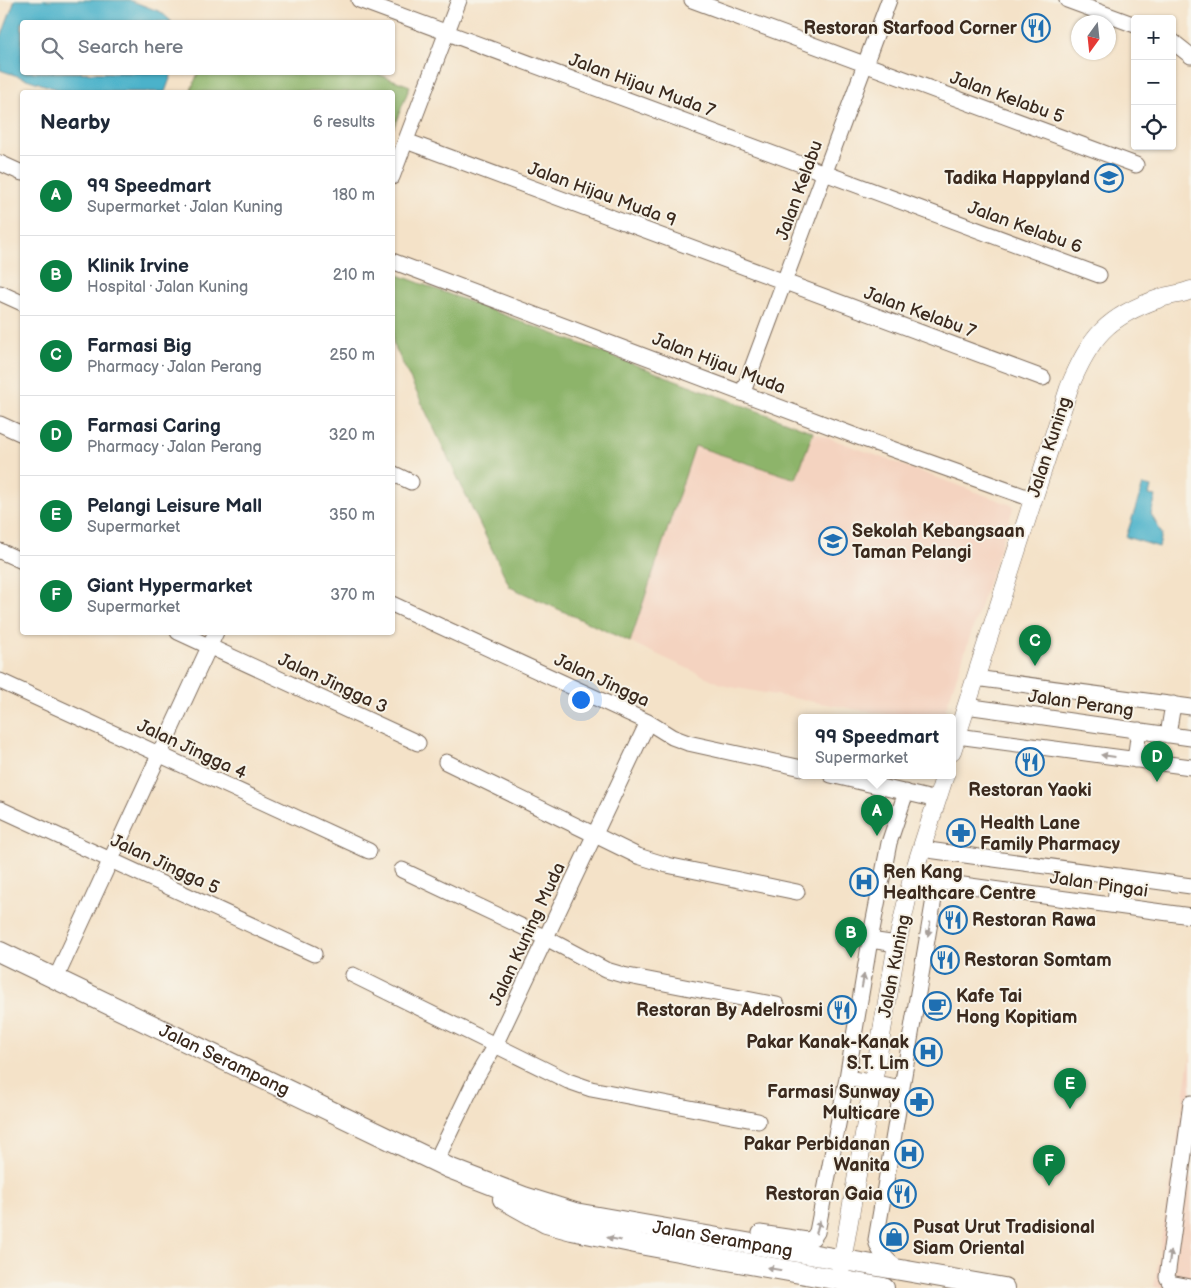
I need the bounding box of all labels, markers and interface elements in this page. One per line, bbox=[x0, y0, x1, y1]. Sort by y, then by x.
restaurant icon: Restoran Starfood Corner bbox=[1021, 13, 1051, 43]
north arrow bbox=[1071, 15, 1116, 60]
map controls bbox=[1131, 15, 1176, 150]
button: + bbox=[1131, 15, 1176, 60]
place label: Restoran Starfood Corner bbox=[803, 18, 1018, 39]
search box bbox=[20, 20, 395, 75]
icon: search bbox=[38, 34, 66, 62]
text: Search here bbox=[78, 36, 183, 59]
street label: Jalan Hijau Muda 7 bbox=[566, 49, 718, 122]
button: − bbox=[1131, 60, 1176, 105]
street label: Jalan Kelabu 5 bbox=[947, 67, 1067, 128]
button: locate bbox=[1131, 105, 1176, 150]
text: Nearby bbox=[40, 110, 110, 135]
text: 6 results bbox=[313, 113, 375, 132]
street label: Jalan Kelabu bbox=[772, 137, 827, 243]
street label: Jalan Hijau Muda 9 bbox=[525, 158, 679, 231]
school or university icon: Tadika Happyland bbox=[1094, 163, 1124, 193]
place label: Tadika Happyland bbox=[944, 168, 1090, 189]
text: 99 Speedmart bbox=[87, 175, 211, 198]
text: A bbox=[51, 186, 61, 205]
text: 180 m bbox=[333, 186, 375, 205]
street label: Jalan Kelabu 6 bbox=[965, 197, 1085, 258]
text: Supermarket · Jalan Kuning bbox=[87, 198, 283, 217]
text: Klinik Irvine bbox=[87, 255, 189, 278]
text: B bbox=[50, 266, 62, 285]
text: 210 m bbox=[333, 266, 375, 285]
text: Hospital · Jalan Kuning bbox=[87, 278, 248, 297]
street label: Jalan Kelabu 7 bbox=[861, 282, 979, 343]
street label: Jalan Hijau Muda bbox=[649, 328, 788, 399]
text: Farmasi Big bbox=[87, 335, 192, 358]
text: C bbox=[50, 346, 62, 365]
text: 250 m bbox=[329, 346, 375, 365]
text: Pharmacy · Jalan Perang bbox=[87, 358, 262, 377]
street label: Jalan Kuning bbox=[1023, 394, 1076, 500]
text: Farmasi Caring bbox=[87, 415, 221, 438]
text: D bbox=[50, 426, 62, 445]
text: 320 m bbox=[329, 426, 375, 445]
text: Pharmacy · Jalan Perang bbox=[87, 438, 262, 457]
text: Pelangi Leisure Mall bbox=[87, 495, 262, 518]
text: E bbox=[51, 506, 61, 525]
text: 350 m bbox=[329, 506, 375, 525]
text: Supermarket bbox=[87, 518, 180, 537]
place label: Sekolah Kebangsaan Taman Pelangi bbox=[852, 521, 1025, 563]
school or university icon: Sekolah Kebangsaan Taman Pelangi bbox=[818, 526, 848, 556]
text: Giant Hypermarket bbox=[87, 575, 252, 598]
text: F bbox=[51, 586, 61, 605]
text: 370 m bbox=[330, 586, 375, 605]
text: Supermarket bbox=[87, 598, 180, 617]
pin: C bbox=[1019, 625, 1051, 666]
street label: Jalan Jingga 3 bbox=[275, 649, 391, 718]
street label: Jalan Jingga bbox=[551, 649, 653, 712]
street label: Jalan Perang bbox=[1027, 686, 1135, 721]
your location bbox=[568, 687, 594, 713]
popup bbox=[798, 714, 956, 779]
street label: Jalan Jingga 4 bbox=[134, 715, 250, 784]
text: 99 Speedmart bbox=[815, 726, 939, 749]
pin: D bbox=[1141, 741, 1173, 782]
restaurant icon: Restoran Yaoki bbox=[1015, 747, 1045, 777]
text: Supermarket bbox=[815, 749, 908, 768]
one-way arrow bbox=[1100, 752, 1116, 760]
place label: Restoran Yaoki bbox=[968, 780, 1092, 801]
pin: A bbox=[861, 795, 893, 836]
place label: Health Lane Family Pharmacy bbox=[980, 813, 1121, 855]
pharmacy icon: Health Lane Family Pharmacy bbox=[946, 818, 976, 848]
street label: Jalan Jingga 5 bbox=[107, 830, 223, 899]
street label: Jalan Kuning Muda bbox=[485, 859, 570, 1009]
place label: Ren Kang Healthcare Centre bbox=[883, 862, 1036, 904]
hospital icon: Ren Kang Healthcare Centre bbox=[849, 867, 879, 897]
street label: Jalan Pingai bbox=[1049, 867, 1149, 902]
restaurant icon: Restoran Rawa bbox=[938, 905, 968, 935]
place label: Restoran Rawa bbox=[972, 910, 1096, 931]
street label: Jalan Kuning bbox=[874, 913, 915, 1019]
pin: B bbox=[835, 917, 867, 958]
one-way arrow bbox=[925, 922, 933, 938]
restaurant icon: Restoran Somtam bbox=[930, 945, 960, 975]
place label: Restoran Somtam bbox=[964, 950, 1112, 971]
one-way arrow bbox=[859, 973, 867, 989]
place label: Kafe Tai Hong Kopitiam bbox=[956, 986, 1077, 1028]
cafe icon: Kafe Tai Hong Kopitiam bbox=[922, 991, 952, 1021]
restaurant icon: Restoran By Adelrosmi bbox=[827, 995, 857, 1025]
place label: Restoran By Adelrosmi bbox=[636, 1000, 823, 1021]
street label: Jalan Serampang bbox=[156, 1020, 293, 1101]
place label: Pakar Kanak-Kanak S.T. Lim bbox=[746, 1032, 910, 1074]
hospital icon: Pakar Kanak-Kanak S.T. Lim bbox=[913, 1037, 943, 1067]
pin: E bbox=[1054, 1068, 1086, 1109]
place label: Farmasi Sunway Multicare bbox=[767, 1082, 901, 1124]
pharmacy icon: Farmasi Sunway Multicare bbox=[904, 1087, 934, 1117]
place label: Pakar Perbidanan Wanita bbox=[744, 1134, 890, 1176]
hospital icon: Pakar Perbidanan Wanita bbox=[894, 1139, 924, 1169]
pin: F bbox=[1033, 1145, 1065, 1186]
restaurant icon: Restoran Gaia bbox=[887, 1179, 917, 1209]
place label: Restoran Gaia bbox=[765, 1184, 883, 1205]
street label: Jalan Serampang bbox=[651, 1217, 794, 1262]
place label: Pusat Urut Tradisional Siam Oriental bbox=[913, 1217, 1095, 1259]
one-way arrow bbox=[814, 1219, 822, 1234]
shop icon: Pusat Urut Tradisional Siam Oriental bbox=[879, 1222, 909, 1252]
one-way arrow bbox=[606, 1235, 621, 1243]
one-way arrow bbox=[1166, 1249, 1174, 1265]
one-way arrow bbox=[765, 1264, 781, 1272]

